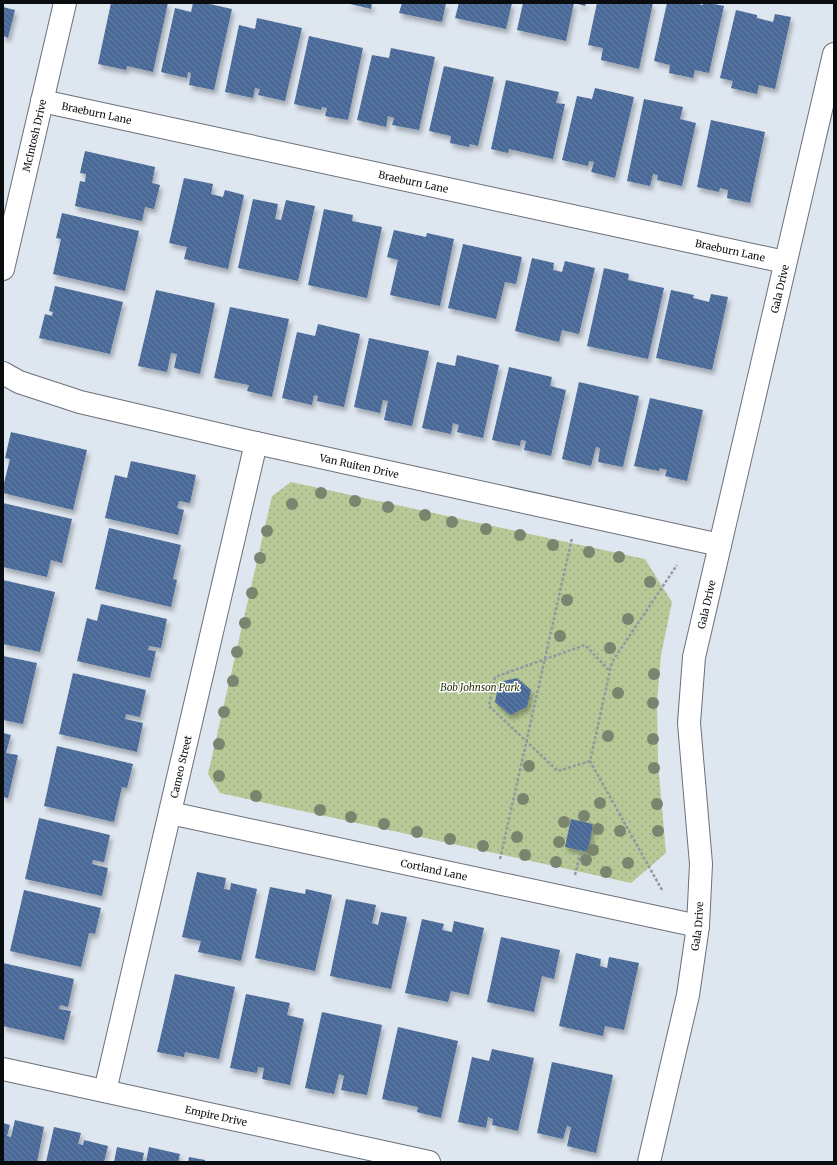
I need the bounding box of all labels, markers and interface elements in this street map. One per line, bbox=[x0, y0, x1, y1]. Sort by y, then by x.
street label: McIntosh Drive bbox=[20, 98, 49, 173]
street label: Braeburn Lane bbox=[60, 99, 133, 127]
street label: Braeburn Lane bbox=[377, 168, 449, 196]
street label: Braeburn Lane bbox=[694, 237, 766, 264]
street label: Gala Drive bbox=[768, 263, 792, 314]
street label: Van Ruiten Drive bbox=[317, 451, 400, 481]
street label: Gala Drive bbox=[695, 579, 719, 630]
park label: Bob Johnson Park bbox=[440, 681, 520, 694]
street label: Cameo Street bbox=[167, 734, 195, 800]
street label: Cortland Lane bbox=[399, 857, 468, 883]
street label: Gala Drive bbox=[688, 901, 706, 952]
street label: Empire Drive bbox=[184, 1103, 248, 1129]

